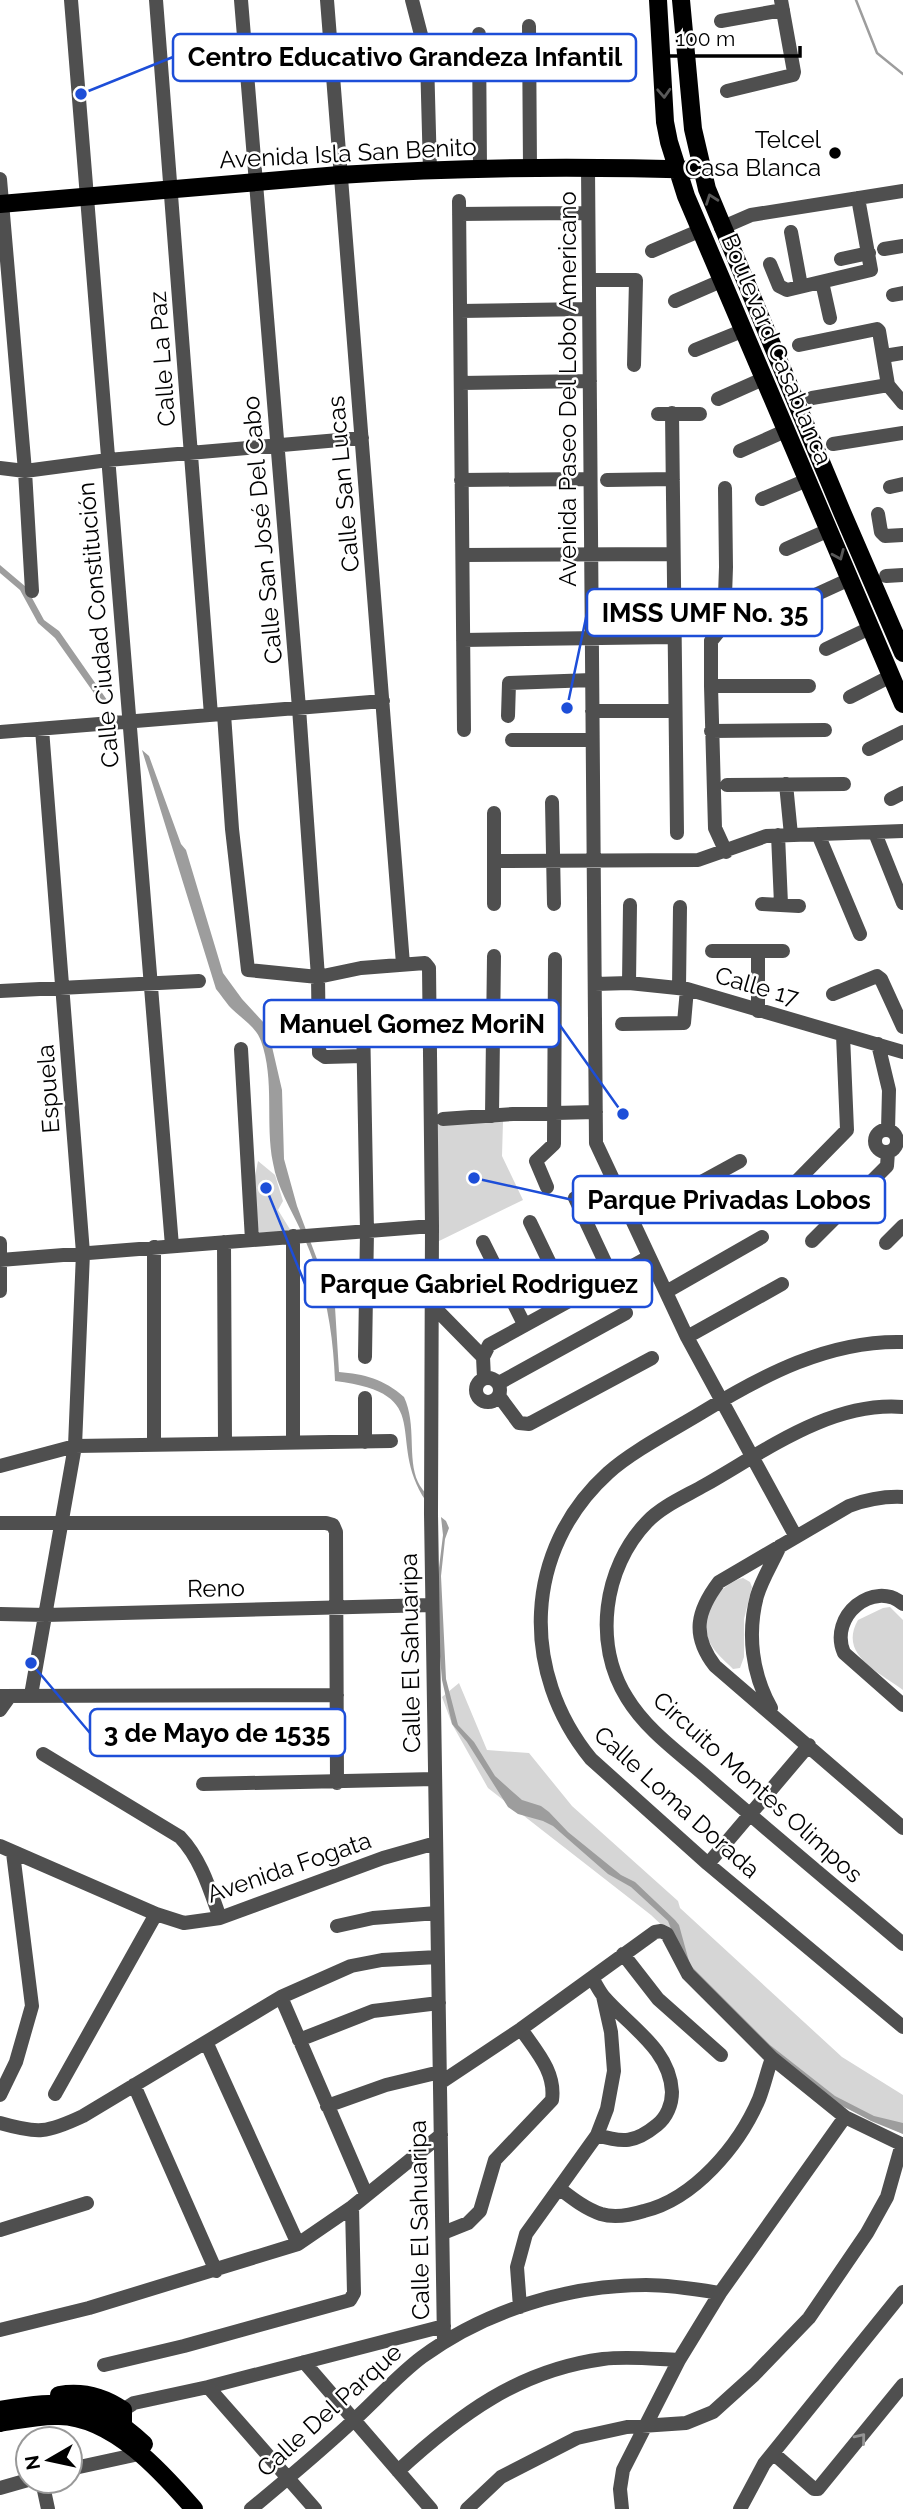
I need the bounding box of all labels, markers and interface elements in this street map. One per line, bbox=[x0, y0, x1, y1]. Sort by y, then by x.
scale bar bbox=[665, 14, 800, 58]
text: 100 m bbox=[676, 26, 735, 51]
callout: Centro Educativo Grandeza Infantil bbox=[173, 34, 636, 81]
text: Centro Educativo Grandeza Infantil bbox=[188, 42, 623, 72]
one-way arrow bbox=[656, 87, 671, 98]
place label: Telcel Casa Blanca bbox=[685, 125, 821, 182]
street label: Avenida Isla San Benito bbox=[219, 132, 477, 174]
marker: Telcel Casa Blanca bbox=[827, 145, 843, 161]
street label: Avenida Paseo Del Lobo Americano bbox=[553, 191, 582, 587]
one-way arrow bbox=[705, 193, 719, 205]
street label: Boulevard Casablanca bbox=[715, 229, 839, 469]
street label: Calle La Paz bbox=[143, 290, 181, 428]
street label: Calle San José Del Cabo bbox=[236, 395, 288, 665]
street label: Calle San Lucas bbox=[321, 395, 365, 573]
street label: Calle Ciudad Constitución bbox=[71, 481, 125, 769]
one-way arrow bbox=[831, 548, 845, 560]
callout: IMSS UMF No. 35 bbox=[587, 589, 822, 636]
text: IMSS UMF No. 35 bbox=[602, 598, 808, 628]
street label: Calle 17 bbox=[712, 960, 802, 1012]
callout: Manuel Gomez MoriN bbox=[264, 1000, 559, 1047]
text: Manuel Gomez MoriN bbox=[279, 1009, 545, 1039]
street label: Espuela bbox=[30, 1044, 66, 1134]
callout: Parque Privadas Lobos bbox=[573, 1176, 885, 1223]
text: Parque Privadas Lobos bbox=[587, 1185, 871, 1215]
callout: Parque Gabriel Rodriguez bbox=[305, 1260, 652, 1307]
text: Parque Gabriel Rodriguez bbox=[320, 1269, 638, 1299]
street label: Calle El Sahuaripa bbox=[394, 1553, 426, 1753]
street label: Reno bbox=[187, 1573, 245, 1603]
street label: Circuito Montes Olimpos bbox=[647, 1685, 869, 1889]
callout: 3 de Mayo de 1535 bbox=[90, 1709, 345, 1756]
text: 3 de Mayo de 1535 bbox=[104, 1718, 330, 1748]
street label: Calle Loma Dorada bbox=[588, 1720, 766, 1884]
street label: Avenida Fogata bbox=[203, 1825, 375, 1909]
street label: Calle El Sahuaripa bbox=[403, 2120, 435, 2320]
street label: Calle Del Parque bbox=[251, 2337, 407, 2483]
north arrow bbox=[14, 2425, 84, 2495]
one-way arrow bbox=[853, 2433, 865, 2446]
text: N bbox=[20, 2454, 44, 2472]

